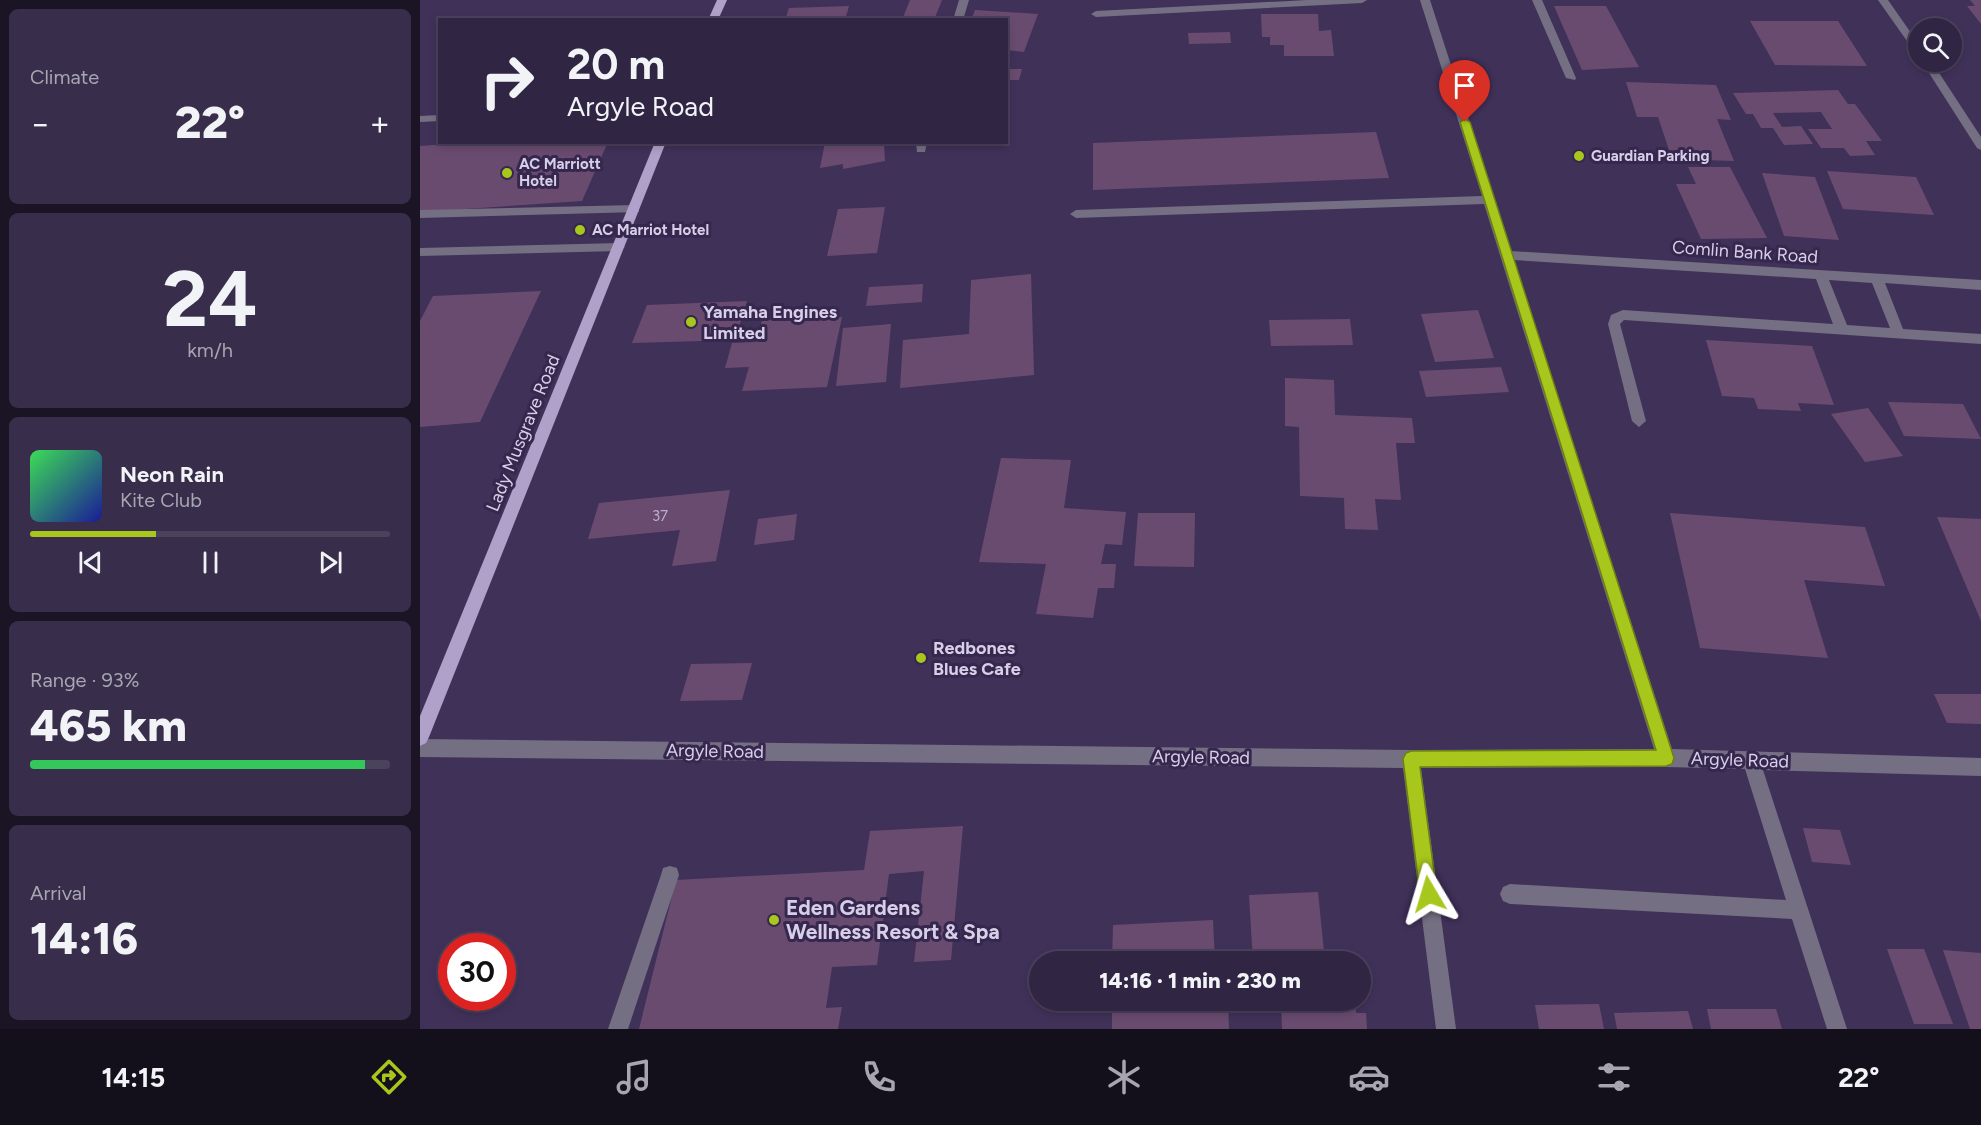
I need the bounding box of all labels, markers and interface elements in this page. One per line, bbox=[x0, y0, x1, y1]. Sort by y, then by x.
map controls bbox=[1908, 18, 1962, 72]
button: search bbox=[1908, 18, 1962, 72]
text: 20 m bbox=[567, 39, 665, 90]
icon: right bbox=[468, 42, 546, 120]
pin bbox=[1439, 60, 1490, 122]
text: Climate bbox=[30, 65, 99, 89]
icon: arrive bbox=[1448, 69, 1481, 102]
text: Argyle Road bbox=[567, 90, 714, 123]
text: 22° bbox=[175, 95, 245, 149]
text: − bbox=[30, 104, 51, 143]
text: + bbox=[369, 104, 390, 143]
place label: Guardian Parking bbox=[1591, 147, 1709, 165]
marker: Guardian Parking bbox=[1572, 149, 1586, 163]
place label: AC Marriott Hotel bbox=[519, 155, 601, 190]
marker: AC Marriott Hotel bbox=[500, 166, 514, 180]
place label: AC Marriot Hotel bbox=[592, 221, 709, 239]
marker: AC Marriot Hotel bbox=[573, 223, 587, 237]
street label: Comlin Bank Road bbox=[1671, 236, 1819, 268]
text: 24 bbox=[163, 252, 257, 346]
place label: Yamaha Engines Limited bbox=[703, 301, 838, 344]
marker: Yamaha Engines Limited bbox=[684, 315, 698, 329]
text: km/h bbox=[187, 338, 233, 362]
street label: Lady Musgrave Road bbox=[481, 351, 565, 515]
text: Neon Rain bbox=[120, 461, 224, 488]
text: Kite Club bbox=[120, 488, 202, 512]
house number: 37 bbox=[652, 507, 668, 525]
icon: previous bbox=[74, 546, 107, 579]
icon: pause bbox=[194, 546, 227, 579]
icon: next bbox=[314, 546, 347, 579]
place label: Redbones Blues Cafe bbox=[933, 637, 1021, 680]
marker: Redbones Blues Cafe bbox=[914, 651, 928, 665]
text: Range · 93% bbox=[30, 668, 139, 692]
text: 465 km bbox=[30, 698, 187, 752]
street label: Argyle Road bbox=[666, 739, 764, 763]
street label: Argyle Road bbox=[1152, 745, 1250, 769]
street label: Argyle Road bbox=[1691, 747, 1789, 773]
position arrow bbox=[1397, 862, 1461, 926]
text: Arrival bbox=[30, 881, 86, 905]
place label: Eden Gardens Wellness Resort & Spa bbox=[786, 895, 1000, 944]
text: 14:16 bbox=[30, 911, 138, 965]
marker: Eden Gardens Wellness Resort & Spa bbox=[767, 913, 781, 927]
speed limit sign: 30 bbox=[438, 933, 516, 1011]
text: 14:16 · 1 min · 230 m bbox=[1099, 967, 1301, 994]
icon: directions bbox=[368, 1056, 410, 1098]
icon: music bbox=[613, 1056, 655, 1098]
icon: phone bbox=[858, 1056, 900, 1098]
icon: climate bbox=[1103, 1056, 1145, 1098]
icon: car bbox=[1348, 1056, 1390, 1098]
icon: filters bbox=[1593, 1056, 1635, 1098]
text: 14:15 bbox=[101, 1061, 165, 1094]
text: 22° bbox=[1838, 1061, 1879, 1094]

